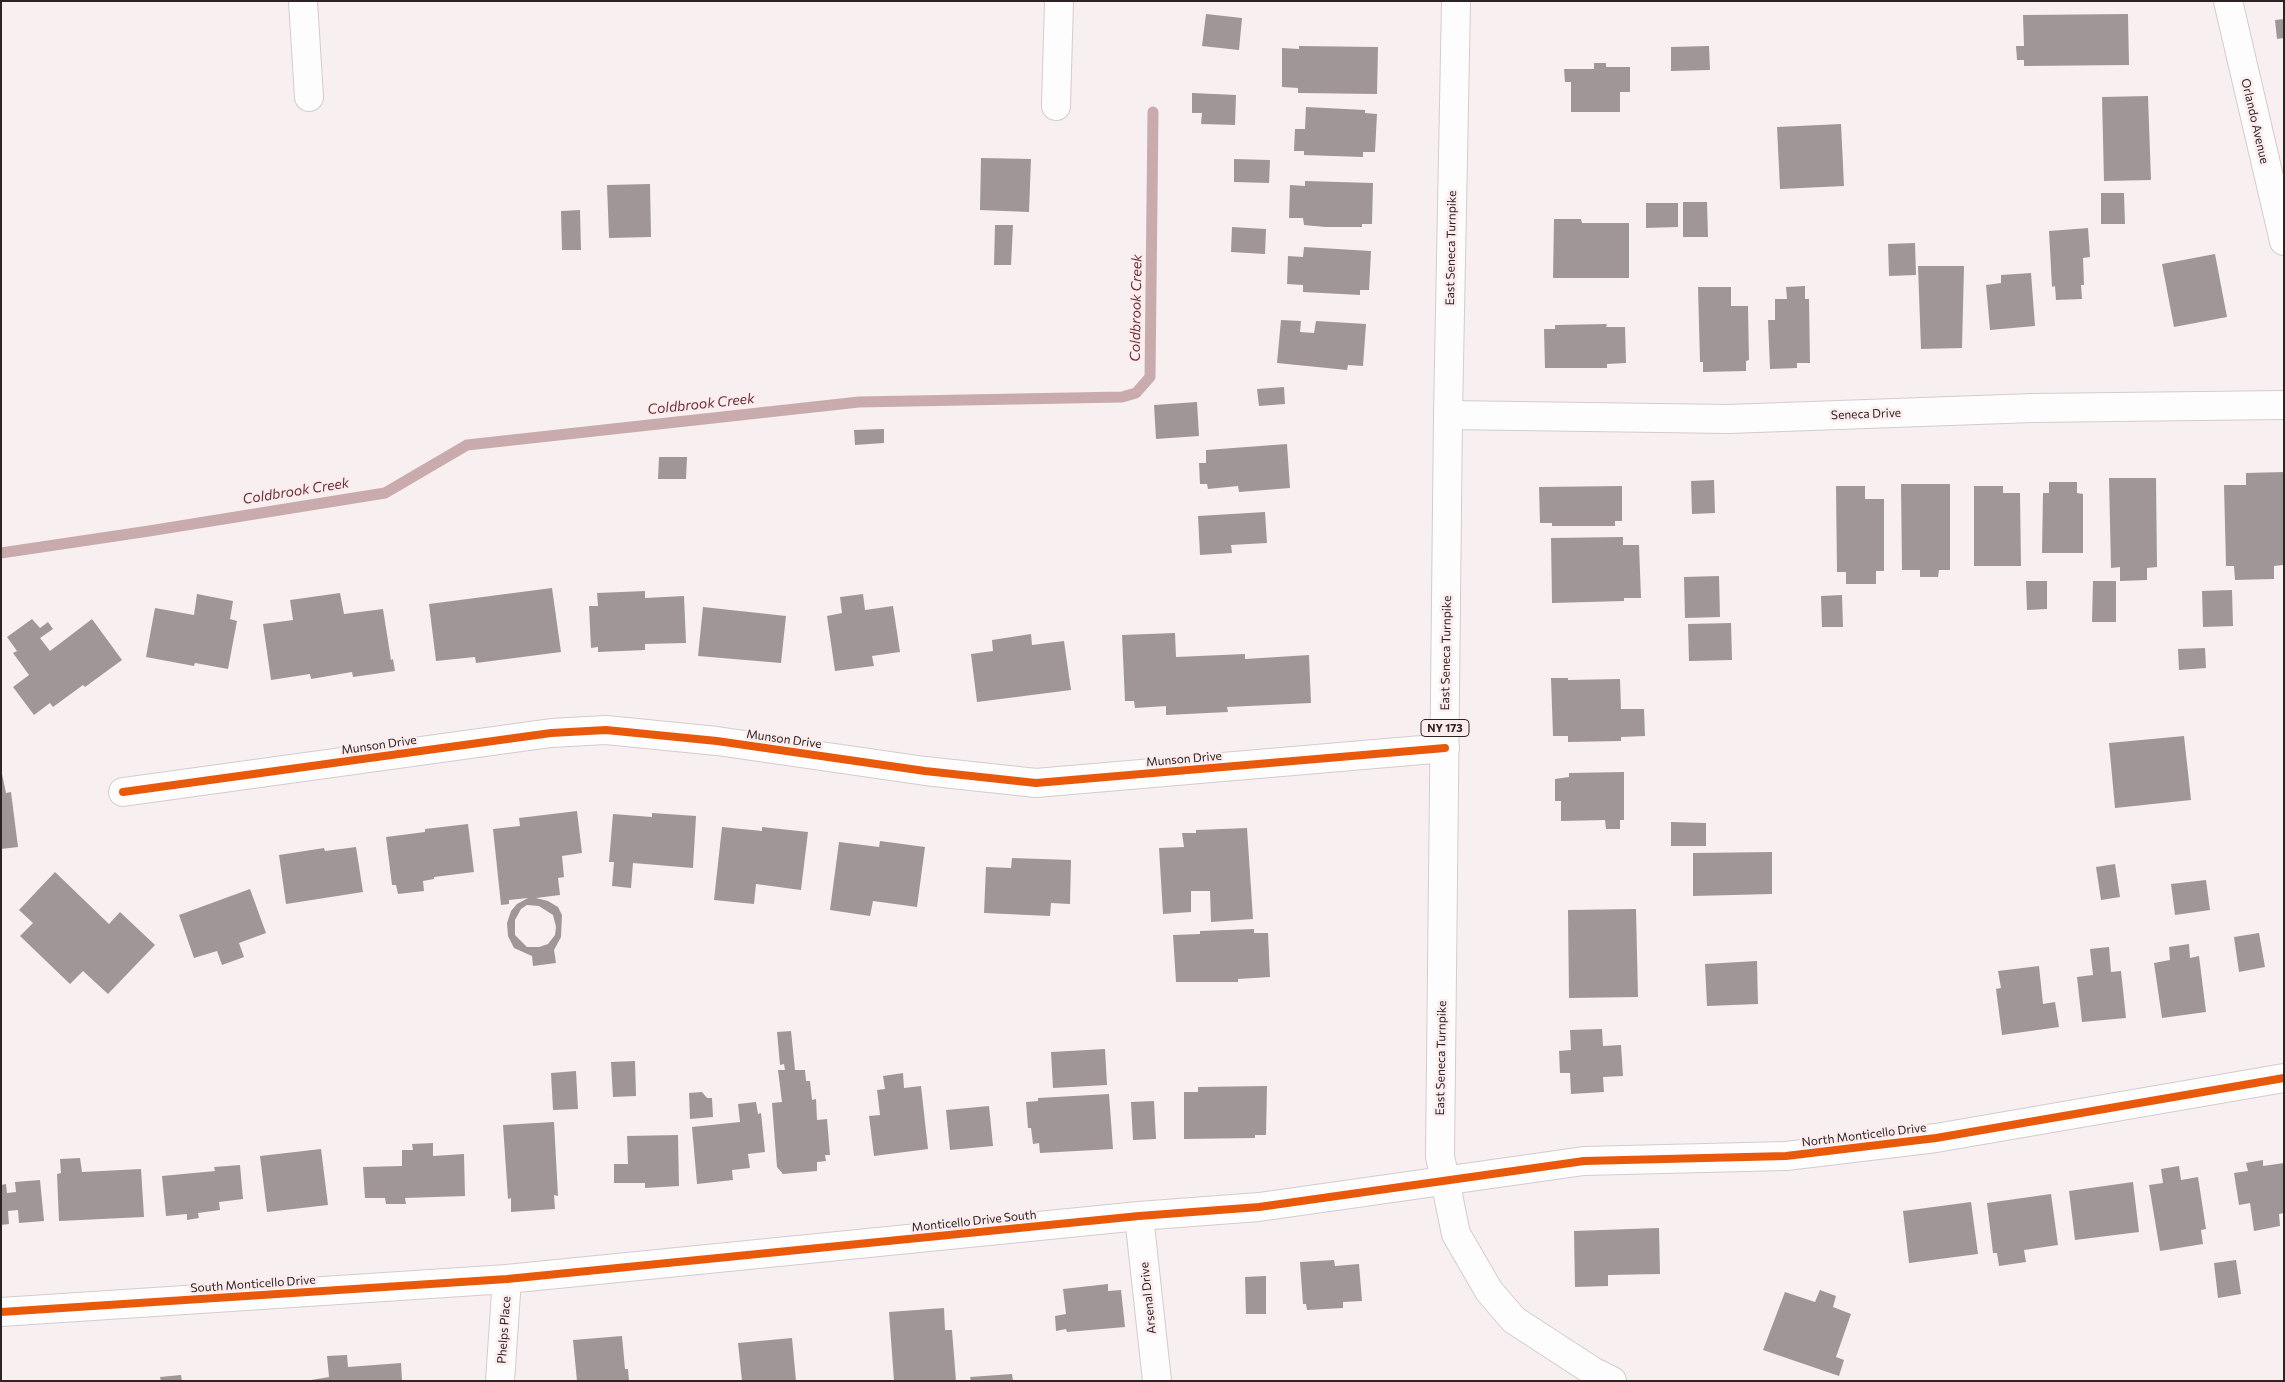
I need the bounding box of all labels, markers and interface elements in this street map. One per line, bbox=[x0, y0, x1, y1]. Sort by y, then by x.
street label: Orlando Avenue bbox=[2238, 77, 2272, 165]
street label: East Seneca Turnpike bbox=[1443, 190, 1459, 306]
water label: Coldbrook Creek bbox=[1127, 254, 1145, 362]
water label: Coldbrook Creek bbox=[647, 390, 755, 418]
street label: Seneca Drive bbox=[1831, 406, 1901, 422]
water label: Coldbrook Creek bbox=[242, 474, 350, 508]
street label: East Seneca Turnpike bbox=[1438, 595, 1454, 711]
road number: NY 173 bbox=[1421, 720, 1469, 736]
street label: Munson Drive bbox=[745, 727, 823, 751]
street label: Munson Drive bbox=[340, 733, 418, 757]
street label: Munson Drive bbox=[1146, 749, 1222, 769]
street label: East Seneca Turnpike bbox=[1433, 1000, 1449, 1116]
street label: North Monticello Drive bbox=[1801, 1120, 1927, 1150]
street label: Monticello Drive South bbox=[911, 1207, 1037, 1235]
street label: Arsenal Drive bbox=[1137, 1261, 1159, 1335]
street label: South Monticello Drive bbox=[190, 1272, 316, 1296]
street label: Phelps Place bbox=[494, 1296, 514, 1364]

